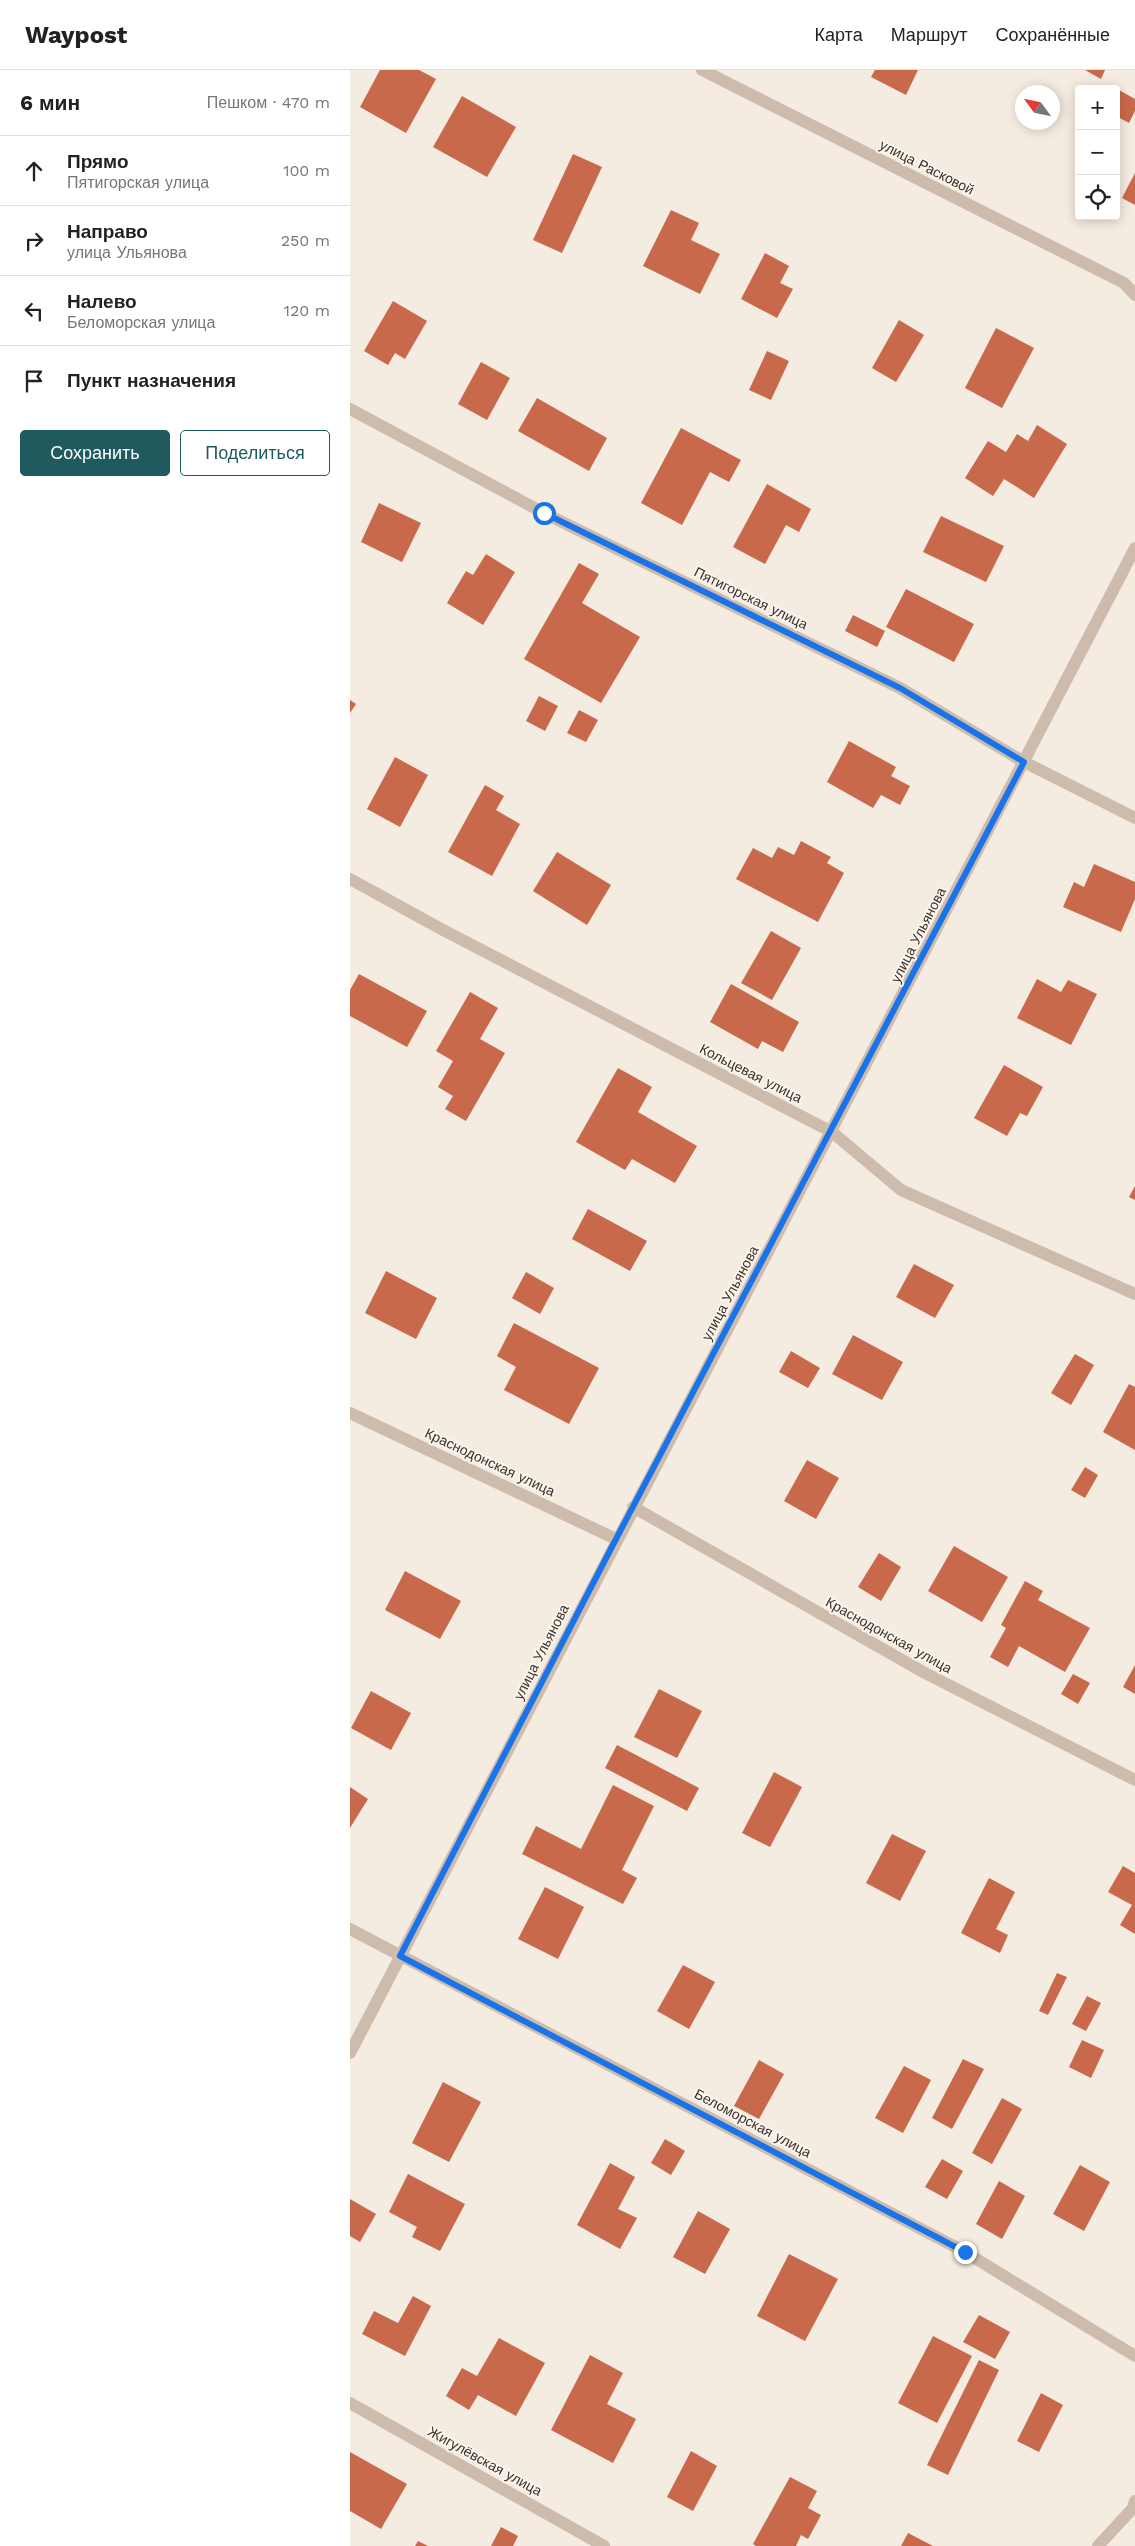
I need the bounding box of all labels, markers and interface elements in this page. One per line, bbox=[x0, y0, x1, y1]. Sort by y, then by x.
text: Waypost bbox=[25, 21, 127, 49]
text: Карта bbox=[815, 24, 863, 45]
text: Маршрут bbox=[891, 24, 967, 45]
text: Сохранённые bbox=[995, 24, 1110, 45]
north arrow bbox=[1015, 85, 1060, 130]
map controls bbox=[1075, 85, 1120, 220]
button: + bbox=[1075, 85, 1120, 130]
text: 6 мин bbox=[20, 90, 80, 115]
text: Пешком · 470 m bbox=[207, 93, 330, 112]
button: − bbox=[1075, 130, 1120, 175]
street label: улица Расковой bbox=[877, 136, 977, 198]
text: Прямо bbox=[67, 150, 129, 173]
icon: ahead bbox=[20, 157, 48, 185]
text: 100 m bbox=[283, 161, 330, 180]
text: Пятигорская улица bbox=[67, 173, 209, 192]
button: locate bbox=[1075, 175, 1120, 220]
text: Направо bbox=[67, 220, 148, 243]
icon: right bbox=[20, 227, 48, 255]
text: 250 m bbox=[281, 231, 330, 250]
text: улица Ульянова bbox=[67, 243, 187, 262]
text: Налево bbox=[67, 290, 137, 313]
icon: left bbox=[20, 297, 48, 325]
text: 120 m bbox=[284, 301, 330, 320]
text: Беломорская улица bbox=[67, 313, 215, 332]
icon: arrive bbox=[20, 367, 48, 395]
text: Пункт назначения bbox=[67, 369, 236, 392]
button: Сохранить bbox=[20, 430, 170, 476]
button: Поделиться bbox=[180, 430, 330, 476]
route start bbox=[533, 502, 556, 525]
street label: Пятигорская улица bbox=[692, 564, 811, 633]
street label: улица Ульянова bbox=[887, 884, 949, 985]
street label: Кольцевая улица bbox=[697, 1040, 805, 1106]
street label: улица Ульянова bbox=[698, 1243, 762, 1343]
street label: Краснодонская улица bbox=[422, 1425, 558, 1499]
street label: Краснодонская улица bbox=[823, 1594, 955, 1676]
street label: улица Ульянова bbox=[510, 1601, 572, 1702]
street label: Беломорская улица bbox=[692, 2085, 814, 2161]
route end bbox=[954, 2241, 977, 2264]
street label: Жигулёвская улица bbox=[425, 2423, 545, 2499]

